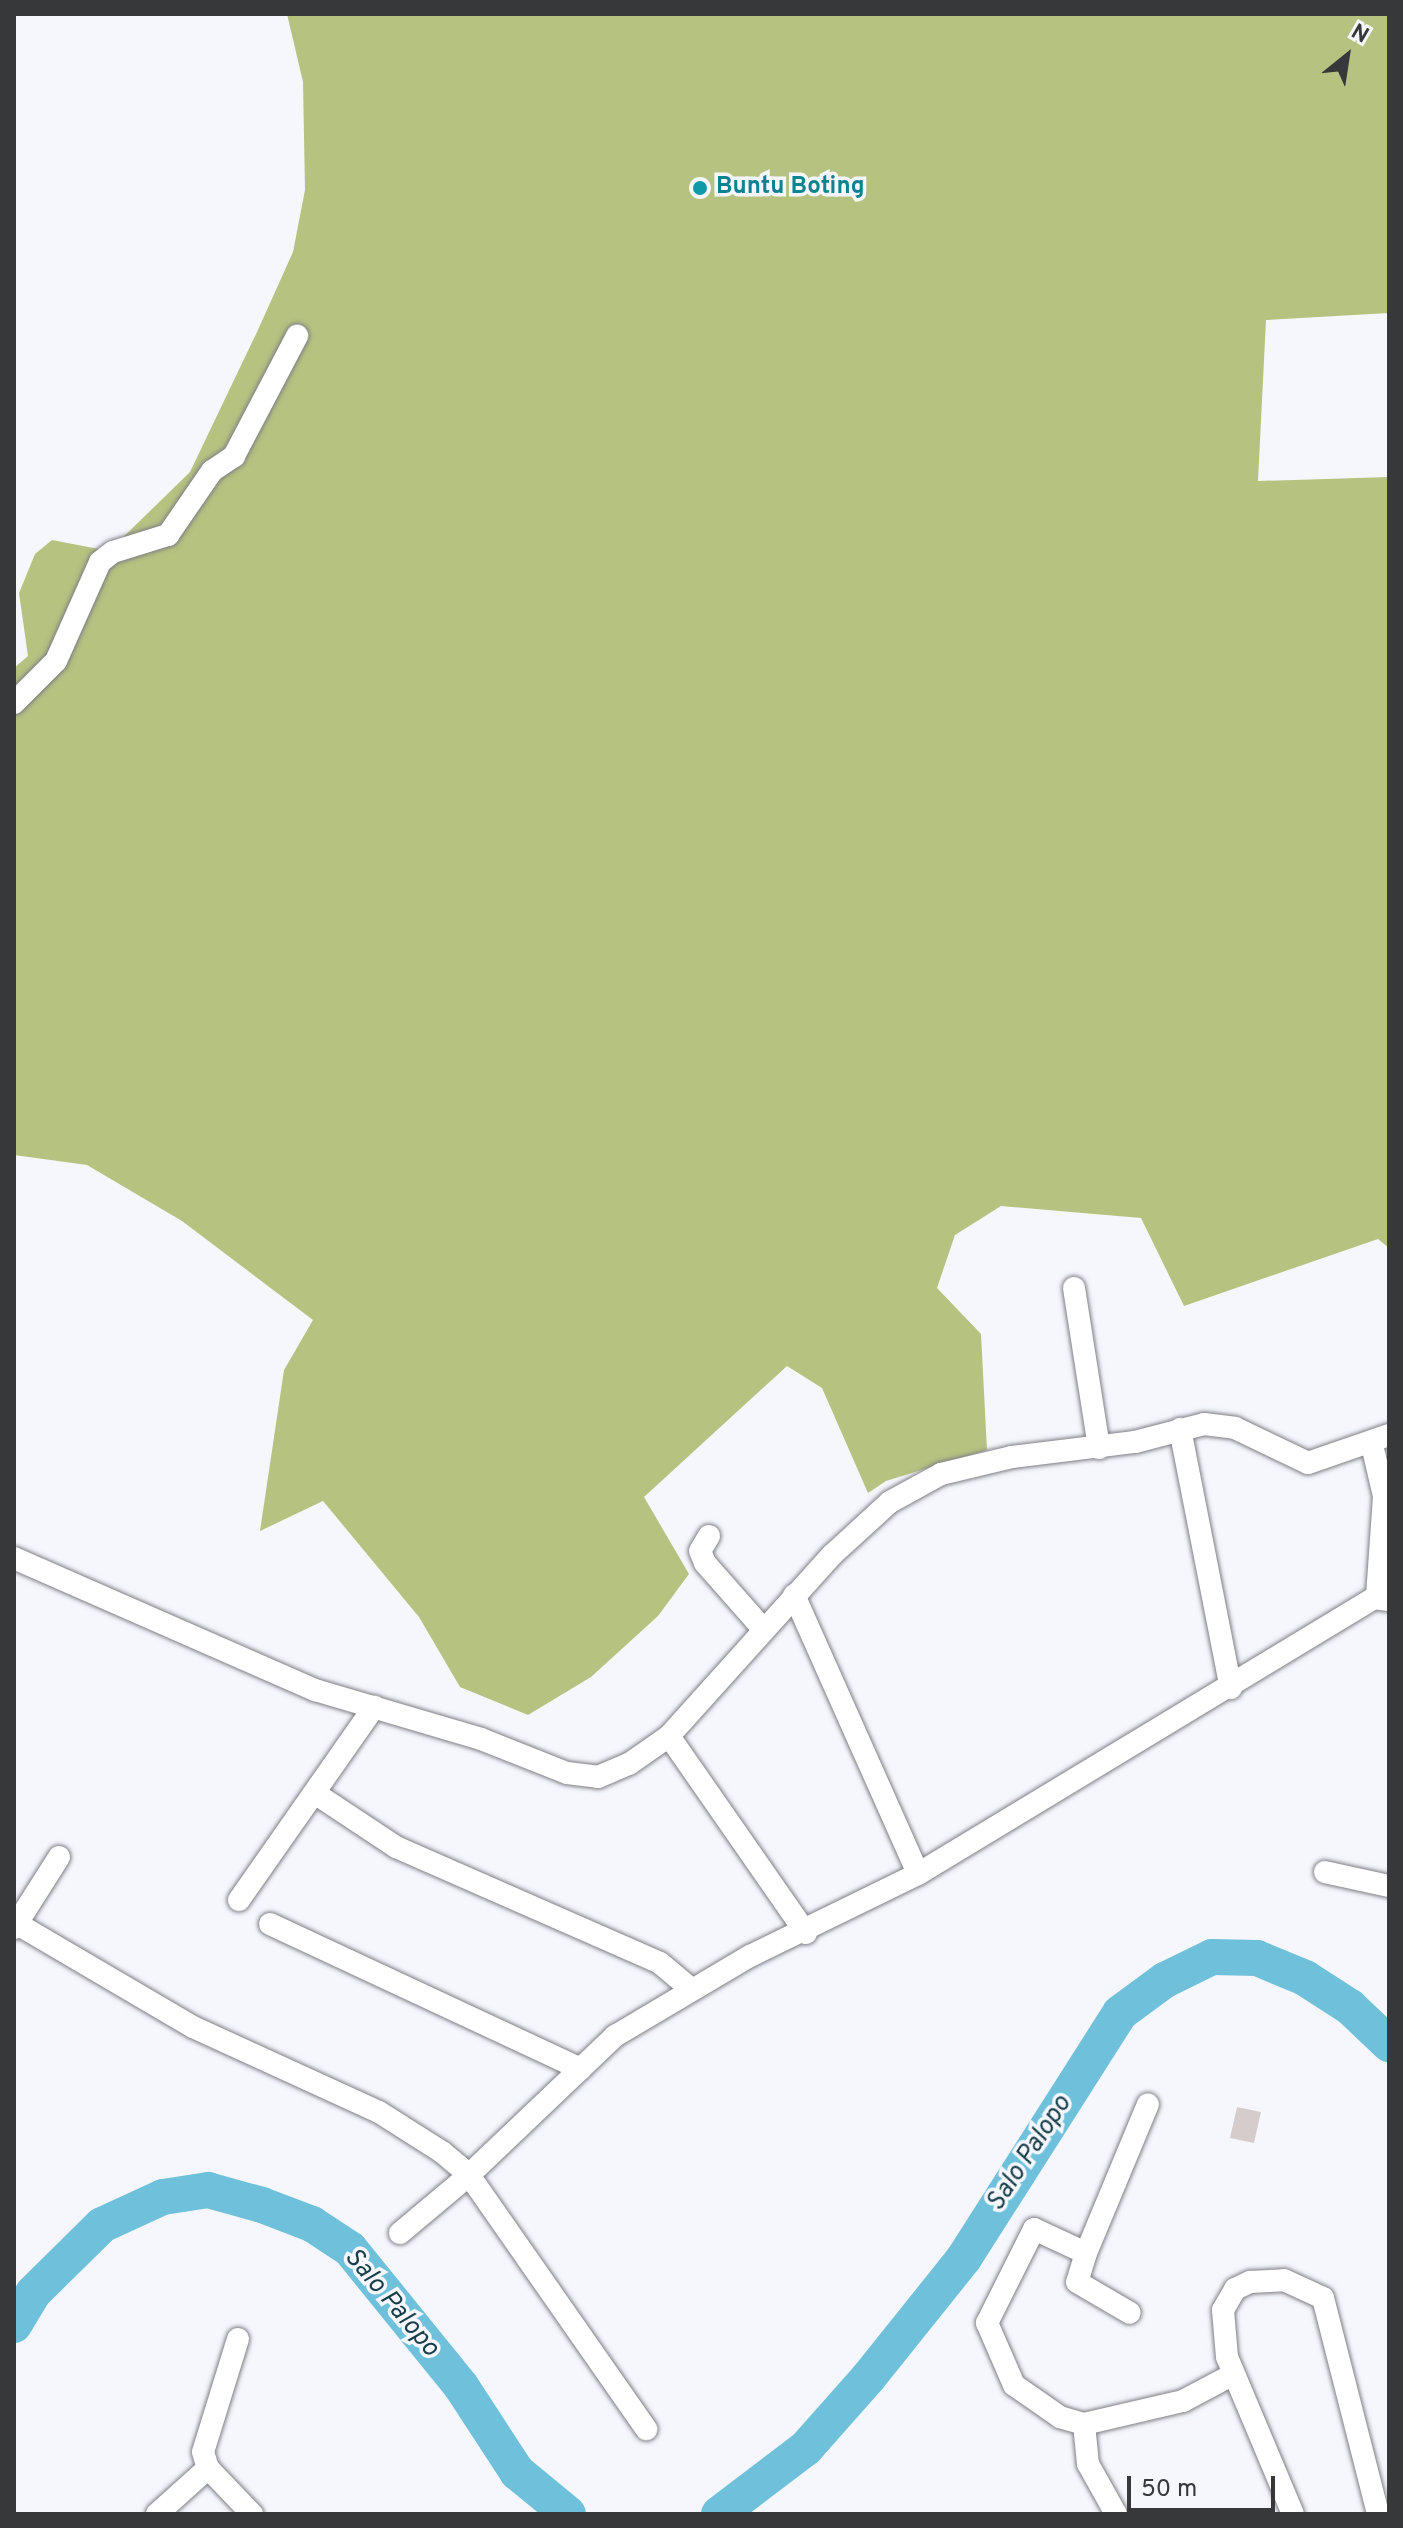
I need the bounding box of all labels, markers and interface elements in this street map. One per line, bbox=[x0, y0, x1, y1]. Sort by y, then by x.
north arrow bbox=[1307, 16, 1387, 96]
text: N bbox=[1346, 19, 1373, 50]
place label: Buntu Boting bbox=[716, 174, 865, 202]
marker: Buntu Boting bbox=[691, 179, 709, 197]
water label: Salo Palopo bbox=[981, 2090, 1079, 2218]
water label: Salo Palopo bbox=[337, 2243, 445, 2363]
scale bar bbox=[1131, 2460, 1279, 2510]
text: 50 m bbox=[1141, 2475, 1197, 2505]

